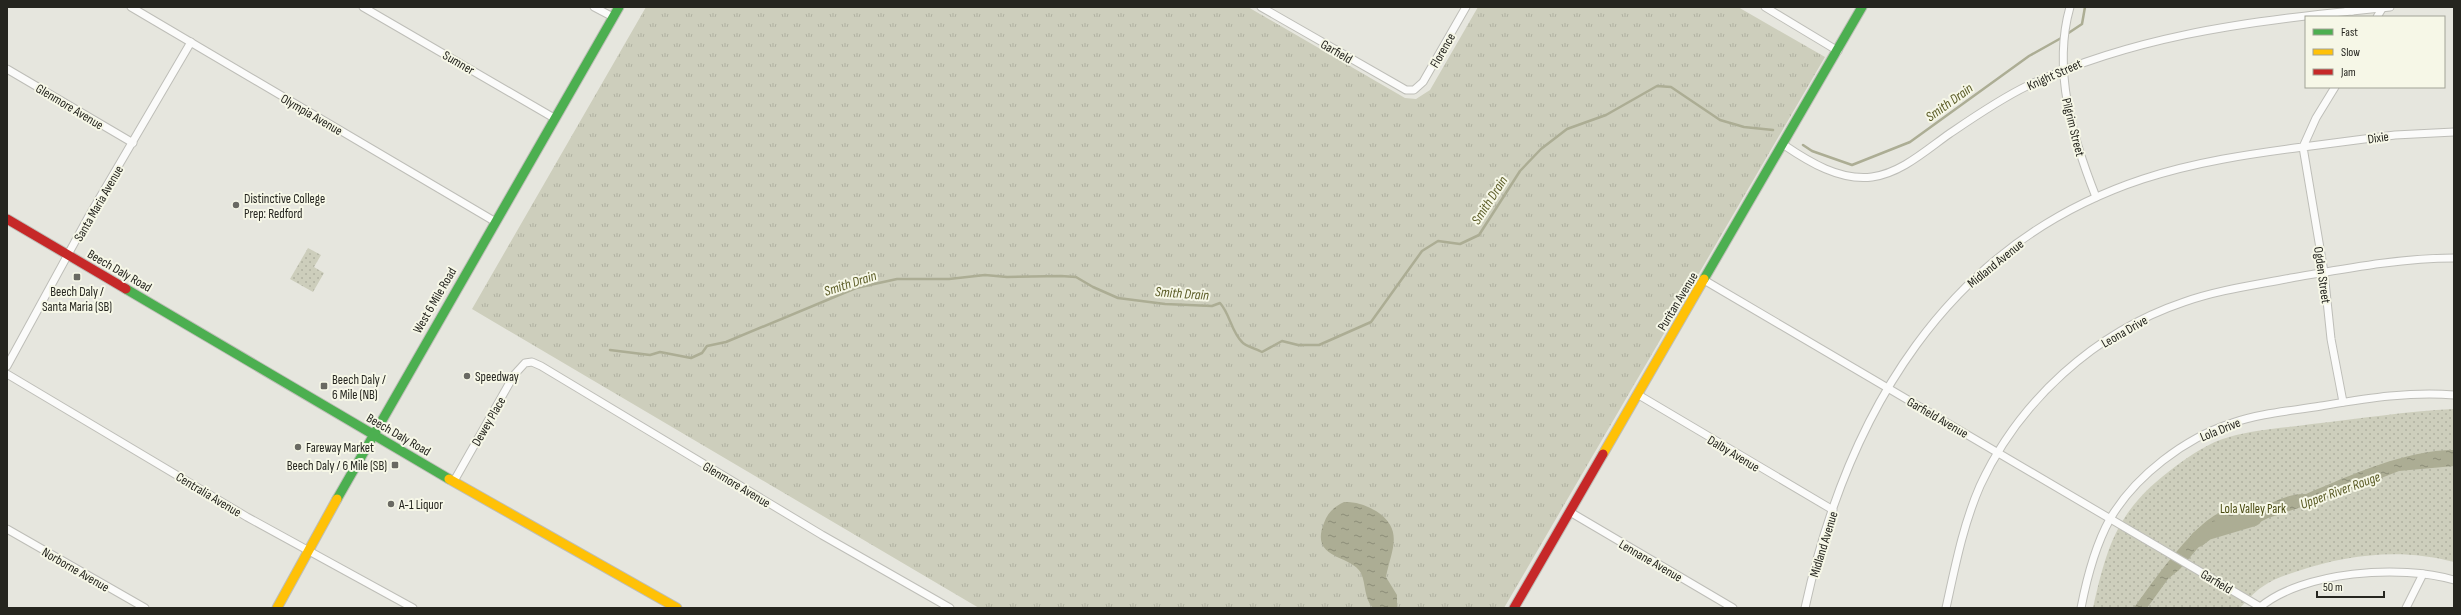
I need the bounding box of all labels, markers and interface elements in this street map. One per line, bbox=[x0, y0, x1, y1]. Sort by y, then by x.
legend bbox=[2305, 16, 2445, 88]
text: Fast bbox=[2341, 25, 2358, 40]
street label: Florence bbox=[1427, 30, 1459, 71]
street label: Garfield bbox=[1318, 36, 1355, 67]
text: Slow bbox=[2341, 45, 2360, 60]
street label: Sumner bbox=[440, 47, 477, 78]
street label: Knight Street bbox=[2025, 56, 2084, 94]
text: Jam bbox=[2340, 65, 2356, 80]
street label: Glenmore Avenue bbox=[33, 80, 106, 133]
water label: Smith Drain bbox=[1922, 80, 1976, 125]
street label: Olympia Avenue bbox=[278, 91, 345, 139]
street label: Pilgrim Street bbox=[2058, 96, 2088, 158]
street label: Dixie bbox=[2366, 129, 2390, 147]
street label: Santa Maria Avenue bbox=[71, 163, 127, 244]
water label: Smith Drain bbox=[1468, 173, 1511, 228]
place label: Distinctive College Prep: Redford bbox=[244, 191, 325, 222]
marker: Distinctive College Prep: Redford bbox=[231, 200, 241, 210]
street label: Midland Avenue bbox=[1964, 236, 2027, 291]
street label: Beech Daly Road bbox=[85, 246, 154, 296]
street label: Ogden Street bbox=[2310, 246, 2334, 305]
street label: West 6 Mile Road bbox=[410, 265, 460, 336]
water label: Smith Drain bbox=[822, 267, 879, 300]
street label: Puritan Avenue bbox=[1654, 269, 1702, 334]
marker: Beech Daly / Santa Maria (SB) bbox=[72, 272, 82, 282]
water label: Smith Drain bbox=[1154, 283, 1210, 304]
place label: Beech Daly / Santa Maria (SB) bbox=[42, 284, 112, 315]
street label: Leona Drive bbox=[2099, 312, 2150, 351]
place label: Speedway bbox=[475, 369, 519, 385]
marker: Speedway bbox=[462, 371, 472, 381]
place label: Beech Daly / 6 Mile (NB) bbox=[332, 372, 386, 403]
marker: Beech Daly / 6 Mile (NB) bbox=[319, 381, 329, 391]
street label: Dewey Place bbox=[468, 394, 509, 449]
street label: Garfield Avenue bbox=[1904, 394, 1971, 442]
street label: Beech Daly Road bbox=[364, 410, 433, 460]
street label: Lola Drive bbox=[2198, 415, 2243, 445]
street label: Dalby Avenue bbox=[1705, 432, 1762, 476]
place label: Fareway Market bbox=[306, 440, 374, 456]
marker: Fareway Market bbox=[293, 442, 303, 452]
place label: Beech Daly / 6 Mile (SB) bbox=[287, 458, 387, 474]
street label: Glenmore Avenue bbox=[700, 458, 773, 511]
marker: Beech Daly / 6 Mile (SB) bbox=[390, 460, 400, 470]
water label: Upper River Rouge bbox=[2298, 468, 2383, 513]
street label: Centralia Avenue bbox=[173, 469, 244, 521]
place label: A-1 Liquor bbox=[398, 497, 443, 513]
marker: A-1 Liquor bbox=[386, 499, 396, 509]
park label: Lola Valley Park bbox=[2220, 501, 2286, 517]
street label: Midland Avenue bbox=[1806, 510, 1842, 579]
street label: Lennane Avenue bbox=[1616, 536, 1685, 585]
street label: Norborne Avenue bbox=[39, 544, 112, 596]
street label: Garfield bbox=[2198, 566, 2235, 597]
scale bar bbox=[2317, 573, 2384, 599]
text: 50 m bbox=[2323, 580, 2343, 595]

